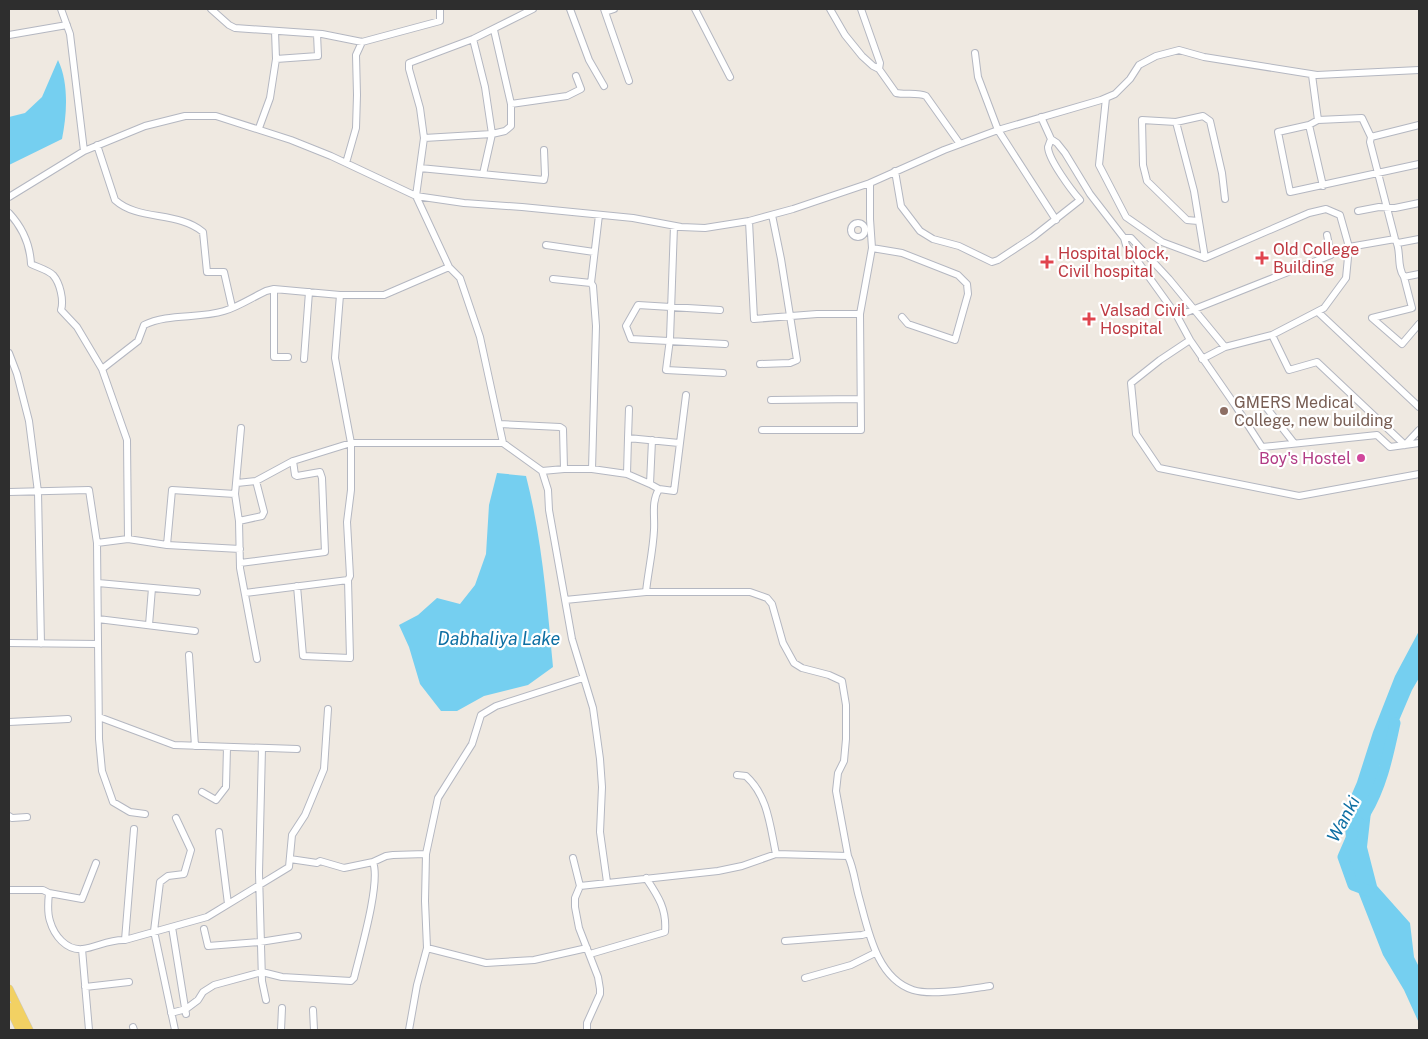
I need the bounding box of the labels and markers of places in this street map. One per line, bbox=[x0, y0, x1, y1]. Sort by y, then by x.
place label: Old College Building bbox=[1273, 240, 1359, 277]
place label: Hospital block, Civil hospital bbox=[1058, 244, 1169, 281]
marker: Old College Building bbox=[1255, 251, 1269, 265]
marker: Hospital block, Civil hospital bbox=[1040, 255, 1054, 269]
place label: Valsad Civil Hospital bbox=[1100, 301, 1186, 338]
marker: Valsad Civil Hospital bbox=[1082, 312, 1096, 326]
place label: GMERS Medical College, new building bbox=[1234, 393, 1393, 430]
marker: GMERS Medical College, new building bbox=[1218, 405, 1230, 417]
place label: Boy's Hostel bbox=[1259, 449, 1351, 468]
marker: Boy's Hostel bbox=[1355, 452, 1367, 464]

